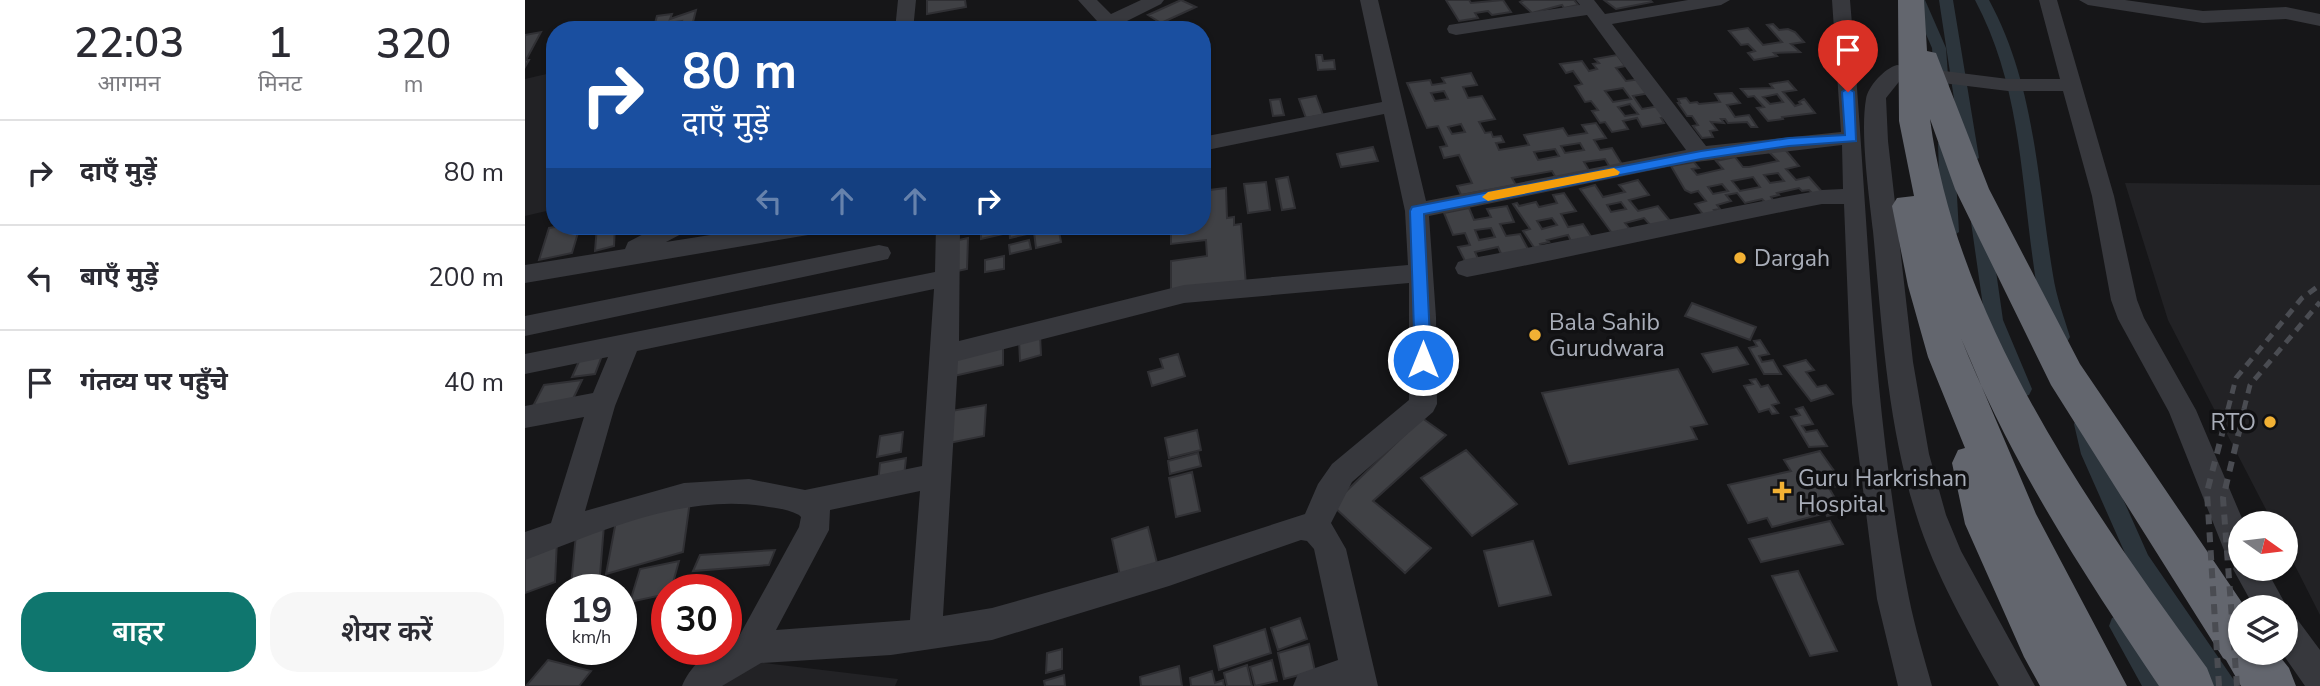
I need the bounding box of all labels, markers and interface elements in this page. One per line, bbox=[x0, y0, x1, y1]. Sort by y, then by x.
text: 22:03 bbox=[74, 15, 184, 72]
text: 1 bbox=[267, 15, 293, 72]
text: 320 bbox=[376, 16, 451, 73]
pin bbox=[1818, 20, 1878, 92]
icon: arrive bbox=[1829, 31, 1867, 69]
text: 80 m bbox=[682, 38, 797, 105]
icon: right bbox=[567, 49, 658, 140]
text: आगमन bbox=[98, 68, 161, 99]
text: मिनट bbox=[258, 68, 302, 99]
text: m bbox=[404, 69, 423, 100]
text: दाएँ मुड़ें bbox=[682, 102, 769, 145]
icon: right bbox=[21, 154, 59, 192]
text: दाएँ मुड़ें bbox=[80, 154, 157, 189]
text: 80 m bbox=[444, 155, 504, 190]
icon: left bbox=[750, 182, 788, 220]
icon: ahead bbox=[823, 182, 861, 220]
icon: ahead bbox=[896, 182, 934, 220]
icon: right bbox=[969, 182, 1007, 220]
place label: Dargah bbox=[1754, 243, 1830, 274]
marker: Dargah bbox=[1732, 250, 1748, 266]
icon: left bbox=[21, 259, 59, 297]
text: बाएँ मुड़ें bbox=[80, 259, 158, 294]
text: 200 m bbox=[428, 260, 504, 295]
place label: Bala Sahib Gurudwara bbox=[1549, 307, 1665, 364]
position arrow bbox=[1386, 323, 1460, 397]
marker: Bala Sahib Gurudwara bbox=[1527, 327, 1543, 343]
icon: arrive bbox=[21, 364, 59, 402]
text: गंतव्य पर पहुँचे bbox=[80, 364, 228, 399]
text: 40 m bbox=[444, 365, 504, 400]
place label: RTO bbox=[2211, 407, 2256, 438]
marker: RTO bbox=[2262, 414, 2278, 430]
place label: Guru Harkrishan Hospital bbox=[1798, 463, 1967, 520]
marker: Guru Harkrishan Hospital bbox=[1772, 481, 1792, 501]
north arrow bbox=[2228, 511, 2298, 581]
map controls bbox=[2228, 511, 2298, 665]
speed limit sign: 30 bbox=[651, 574, 742, 665]
text: 19 bbox=[570, 587, 613, 634]
button: बाहर bbox=[21, 592, 256, 672]
button: शेयर करें bbox=[270, 592, 504, 672]
button: layers bbox=[2228, 595, 2298, 665]
text: km/h bbox=[572, 625, 611, 649]

